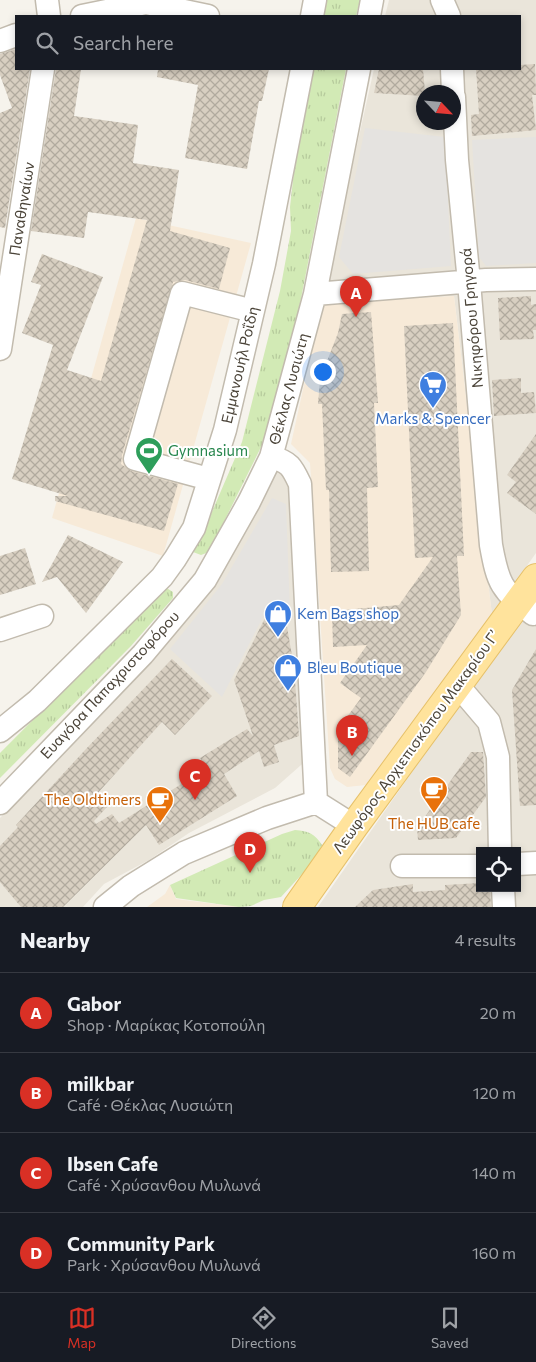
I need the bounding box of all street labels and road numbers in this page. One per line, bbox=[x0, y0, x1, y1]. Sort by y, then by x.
street label: Παναθηναίων bbox=[5, 160, 37, 257]
street label: Νικηφόρου Γρηγορά bbox=[456, 247, 486, 389]
street label: Εμμανουήλ Ροΐδη bbox=[217, 304, 261, 425]
street label: Θέκλας Λυσιώτη bbox=[264, 331, 312, 447]
street label: Ευαγόρα Παπαχριστοφόρου bbox=[36, 607, 183, 762]
street label: Λεωφόρος Αρχιεπισκόπου Μακαρίου Γ’ bbox=[328, 626, 502, 857]

